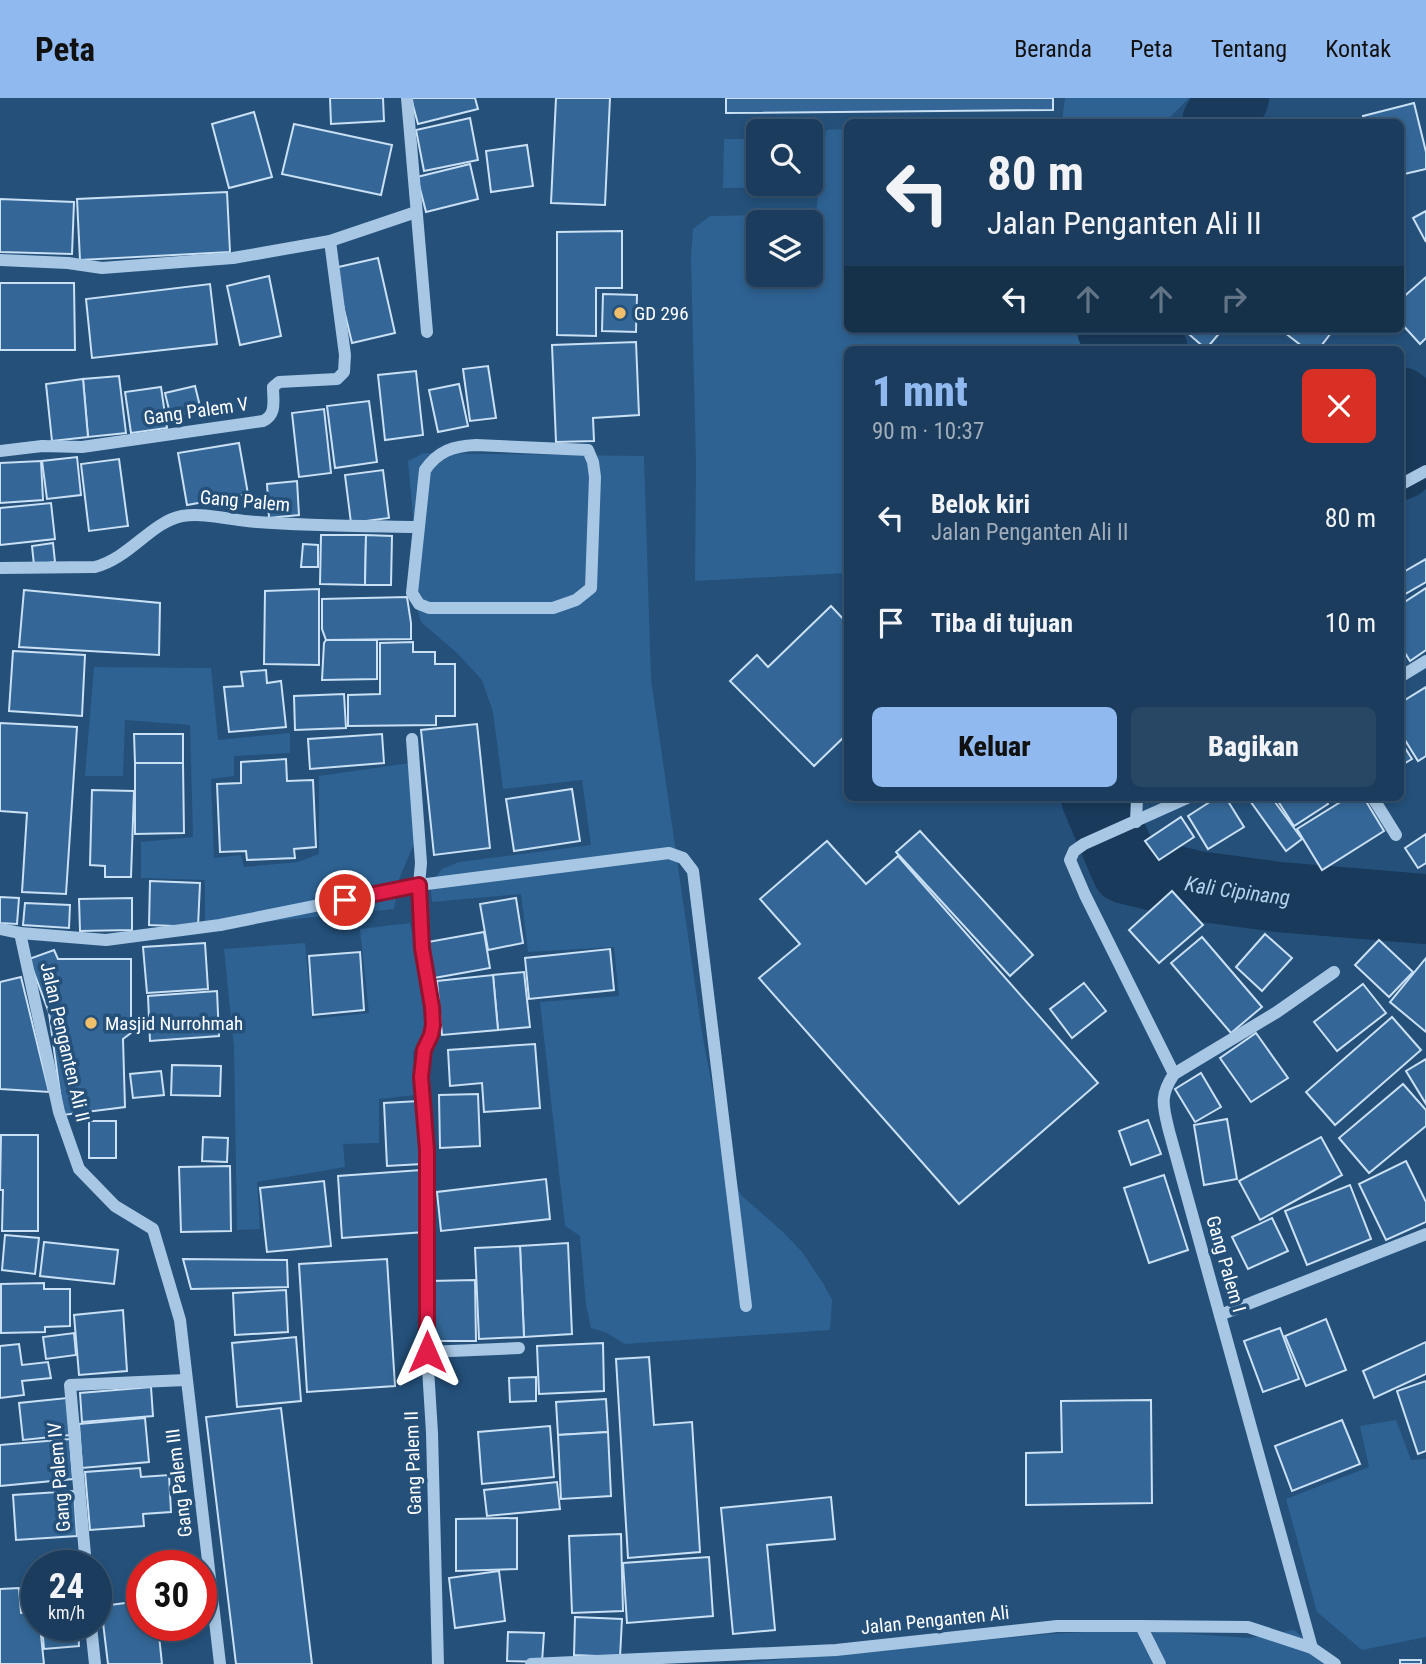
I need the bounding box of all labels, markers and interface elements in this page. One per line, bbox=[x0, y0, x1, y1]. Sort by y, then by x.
text: Peta bbox=[35, 30, 95, 69]
text: Beranda bbox=[1014, 35, 1092, 63]
text: Peta bbox=[1130, 35, 1173, 63]
text: Tentang bbox=[1211, 35, 1287, 63]
text: Kontak bbox=[1325, 35, 1391, 63]
map controls bbox=[746, 119, 823, 287]
button: search bbox=[746, 119, 823, 196]
text: 80 m bbox=[987, 145, 1084, 202]
icon: left bbox=[872, 147, 963, 238]
text: Jalan Penganten Ali II bbox=[987, 204, 1262, 242]
button: layers bbox=[746, 210, 823, 287]
icon: left bbox=[996, 280, 1034, 318]
icon: ahead bbox=[1069, 280, 1107, 318]
icon: ahead bbox=[1142, 280, 1180, 318]
icon: right bbox=[1215, 280, 1253, 318]
place label: GD 296 bbox=[634, 302, 689, 325]
marker: GD 296 bbox=[612, 305, 628, 321]
text: 1 mnt bbox=[872, 367, 968, 416]
button: close bbox=[1302, 369, 1376, 443]
street label: Gang Palem V bbox=[142, 392, 250, 430]
text: 90 m · 10:37 bbox=[872, 418, 984, 445]
street label: Gang Palem bbox=[199, 486, 291, 516]
text: Belok kiri bbox=[931, 489, 1030, 519]
icon: left bbox=[872, 499, 910, 537]
text: 80 m bbox=[1325, 503, 1376, 533]
text: Jalan Penganten Ali II bbox=[931, 519, 1128, 546]
icon: arrive bbox=[872, 604, 910, 642]
text: Tiba di tujuan bbox=[931, 608, 1073, 638]
text: 10 m bbox=[1325, 608, 1376, 638]
button: Keluar bbox=[872, 707, 1117, 787]
button: Bagikan bbox=[1131, 707, 1376, 787]
pin bbox=[315, 870, 375, 930]
water label: Kali Cipinang bbox=[1183, 872, 1291, 910]
icon: arrive bbox=[326, 881, 364, 919]
street label: Jalan Penganten Ali II bbox=[35, 960, 95, 1124]
place label: Masjid Nurrohmah bbox=[105, 1012, 243, 1035]
marker: Masjid Nurrohmah bbox=[83, 1015, 99, 1031]
street label: Gang Palem I bbox=[1201, 1213, 1251, 1315]
position arrow bbox=[390, 1315, 464, 1389]
street label: Gang Palem II bbox=[400, 1411, 426, 1515]
street label: Gang Palem IV bbox=[43, 1421, 75, 1533]
street label: Gang Palem III bbox=[161, 1428, 197, 1538]
speed limit sign: 30 bbox=[126, 1550, 217, 1641]
text: 24 bbox=[49, 1566, 84, 1607]
street label: Jalan Penganten Ali bbox=[860, 1601, 1010, 1639]
text: km/h bbox=[48, 1602, 85, 1623]

